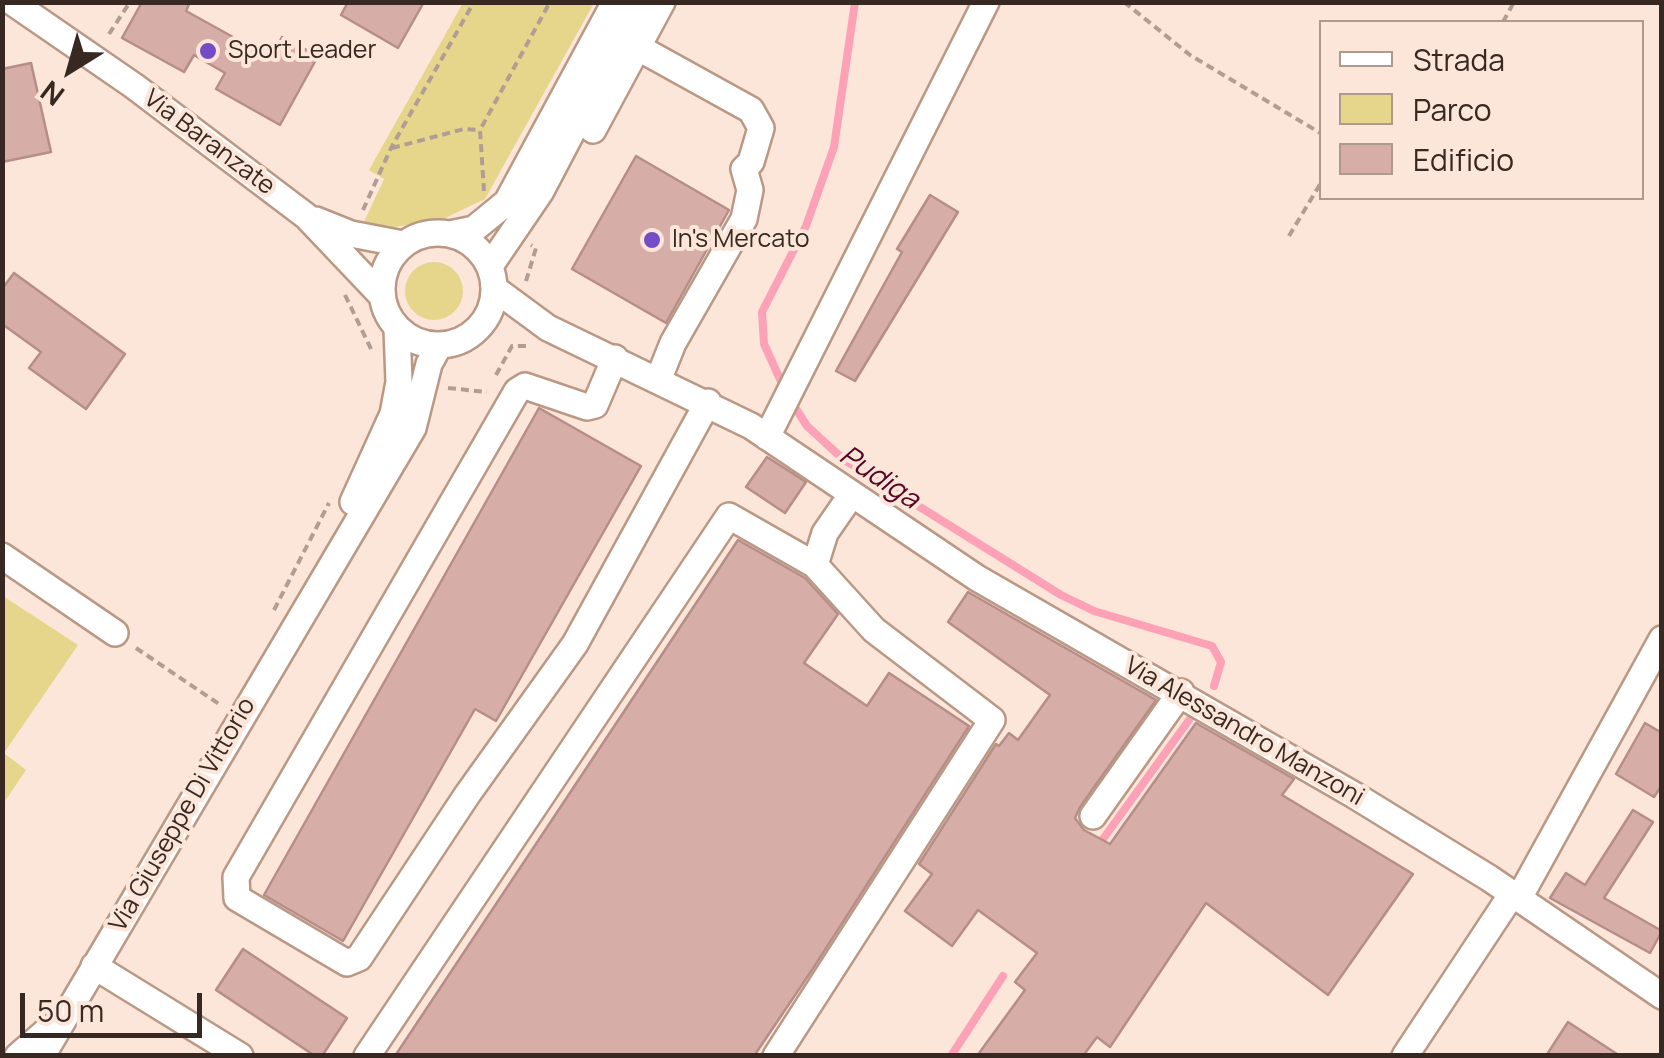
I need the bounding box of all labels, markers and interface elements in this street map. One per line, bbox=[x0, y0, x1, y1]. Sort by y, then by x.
north arrow bbox=[20, 20, 120, 120]
legend bbox=[1319, 20, 1644, 200]
place label: Sport Leader bbox=[228, 36, 376, 66]
text: Strada bbox=[1413, 39, 1505, 80]
marker: Sport Leader bbox=[197, 40, 219, 62]
text: N bbox=[32, 73, 71, 115]
street label: Via Baranzate bbox=[138, 84, 280, 202]
text: Parco bbox=[1413, 89, 1492, 130]
text: Edificio bbox=[1413, 139, 1514, 180]
place label: In's Mercato bbox=[672, 225, 809, 255]
marker: In's Mercato bbox=[641, 229, 663, 251]
water label: Pudiga bbox=[833, 439, 925, 517]
street label: Via Alessandro Manzoni bbox=[1119, 651, 1369, 813]
street label: Via Giuseppe Di Vittorio bbox=[104, 693, 262, 937]
scale bar bbox=[25, 973, 208, 1035]
text: 50 m bbox=[37, 990, 104, 1031]

